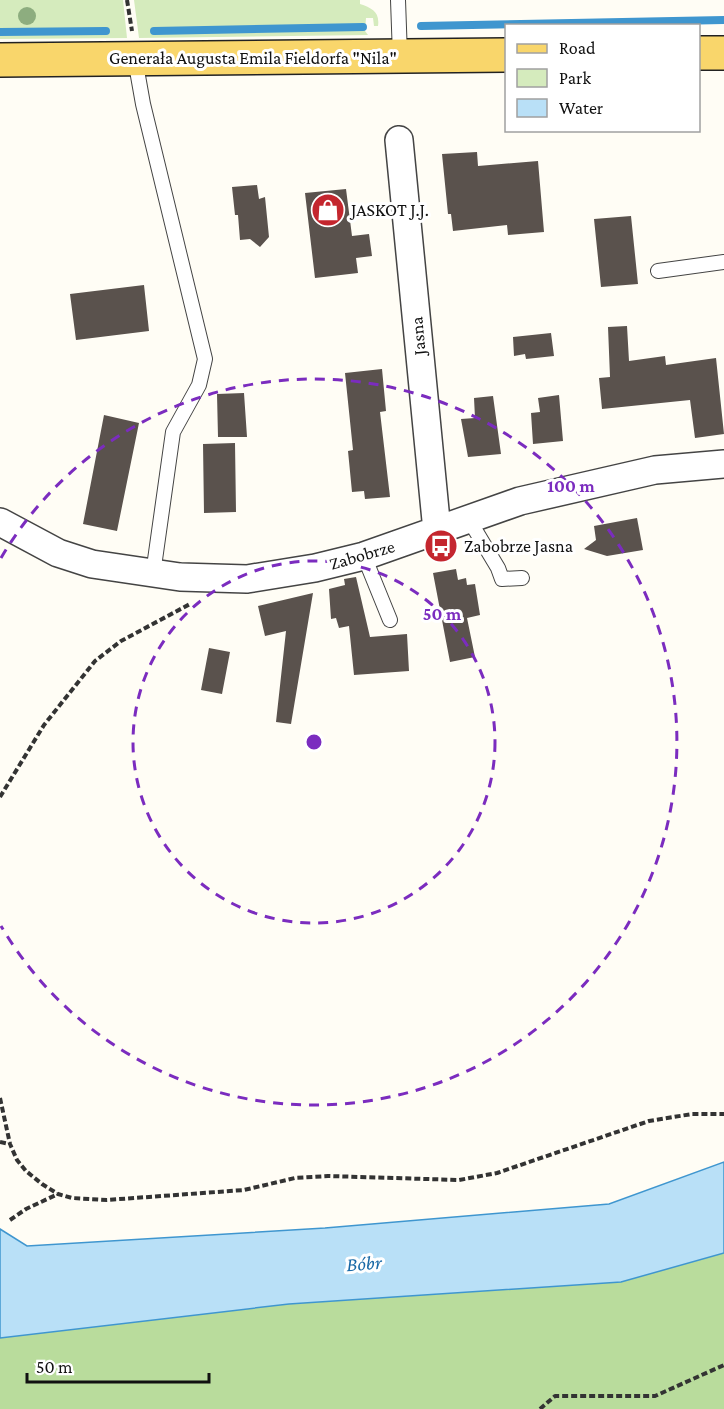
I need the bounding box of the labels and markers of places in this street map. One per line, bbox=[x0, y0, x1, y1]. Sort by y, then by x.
shop icon: JASKOT J.J. bbox=[310, 192, 346, 228]
place label: JASKOT J.J. bbox=[349, 200, 429, 220]
bus stop icon: Zabobrze Jasna bbox=[423, 528, 459, 564]
place label: Zabobrze Jasna bbox=[464, 536, 573, 556]
centre of rings bbox=[304, 732, 324, 752]

